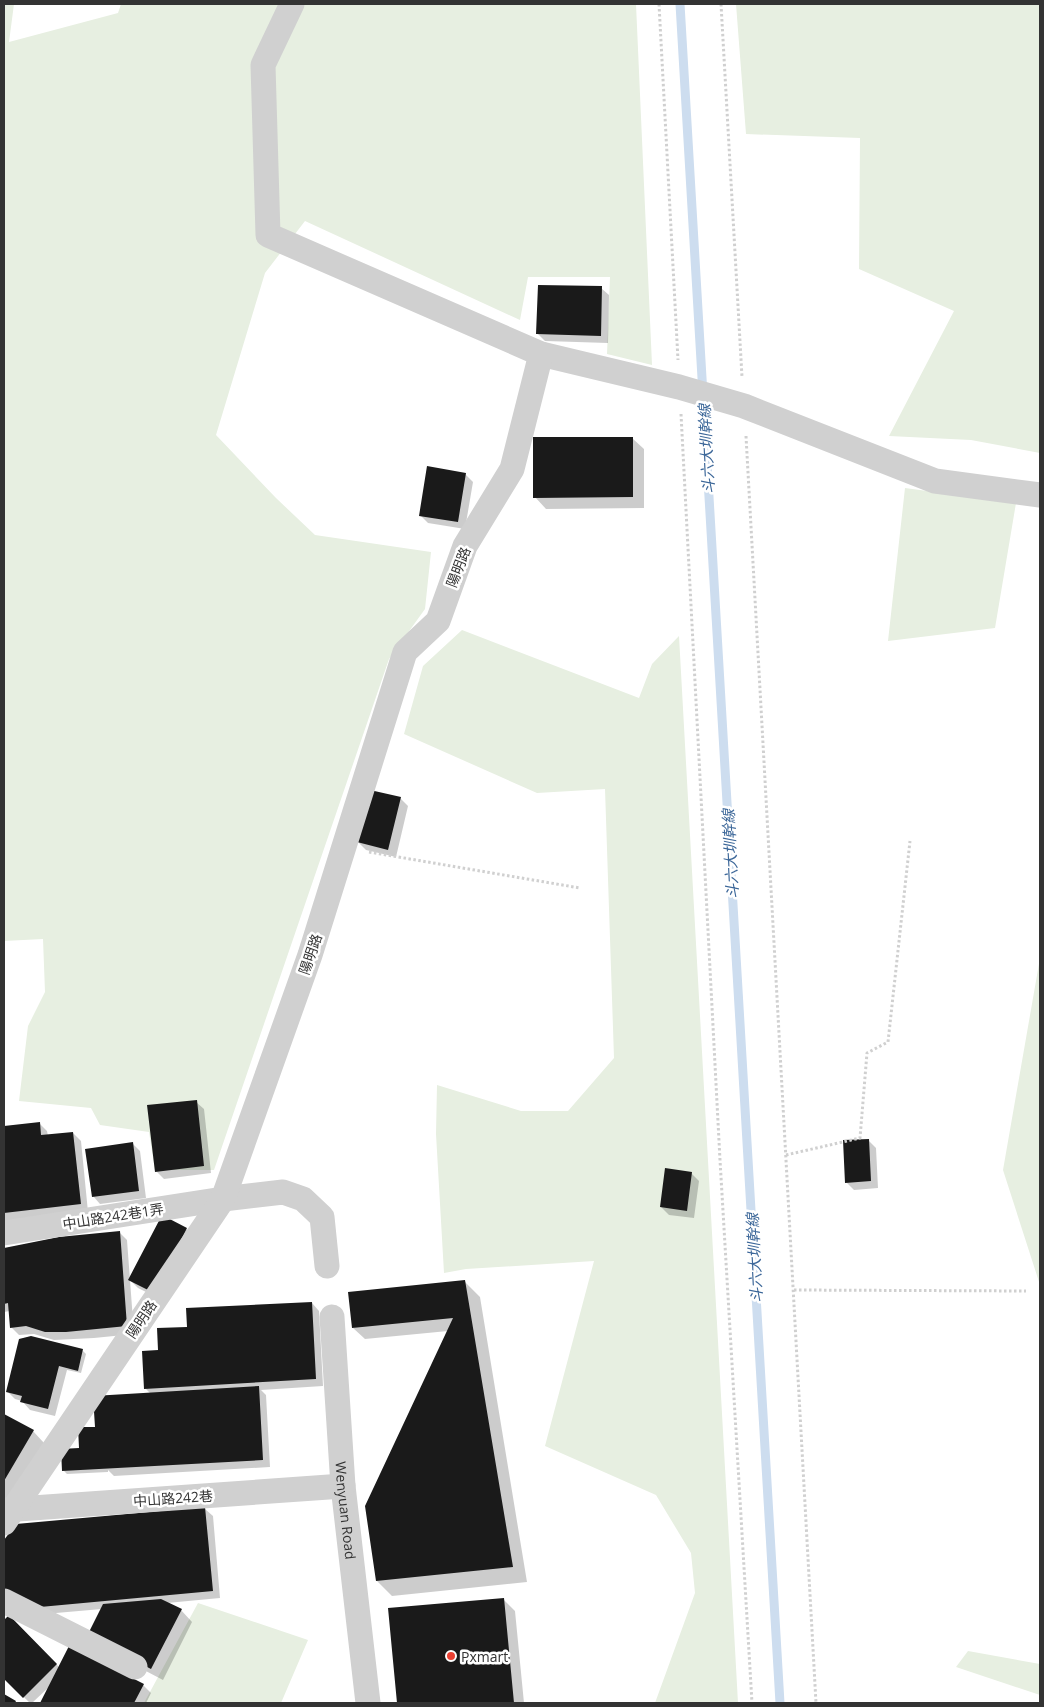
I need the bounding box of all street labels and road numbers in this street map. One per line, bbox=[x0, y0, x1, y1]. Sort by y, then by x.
street label: 陽明路 bbox=[442, 544, 474, 590]
street label: 陽明路 bbox=[294, 931, 326, 977]
street label: 中山路242巷1弄 bbox=[61, 1199, 165, 1233]
street label: 陽明路 bbox=[121, 1296, 161, 1342]
street label: Wenyuan Road bbox=[332, 1461, 361, 1560]
street label: 中山路242巷 bbox=[132, 1486, 214, 1510]

